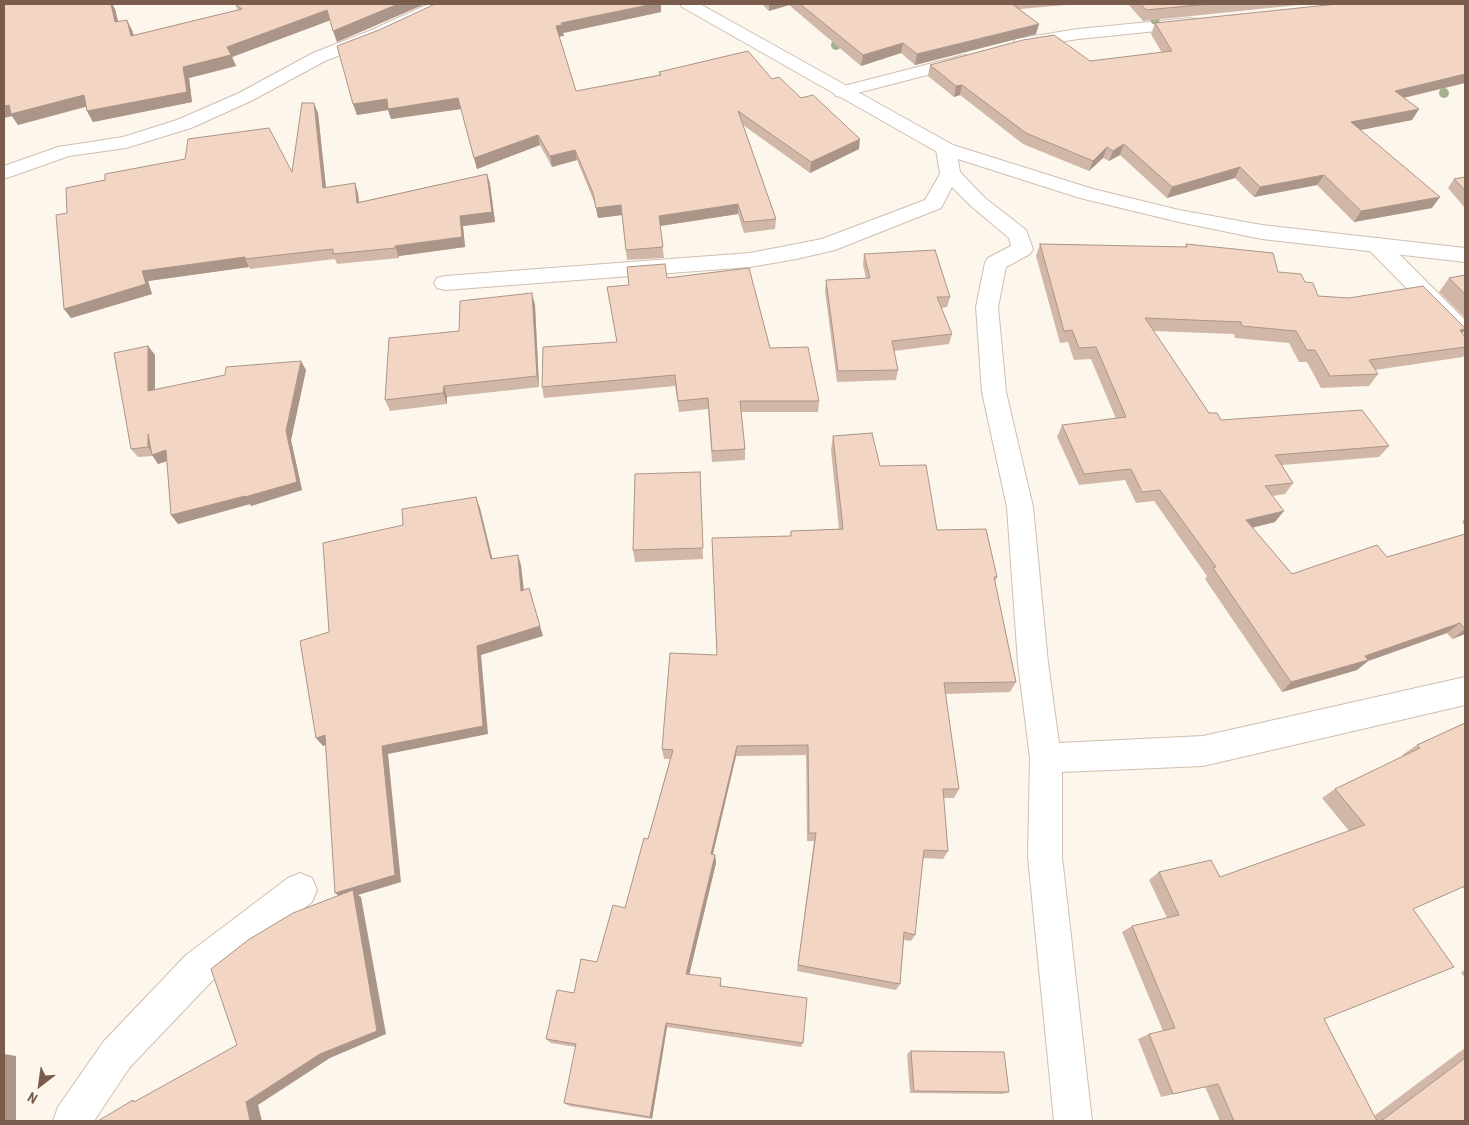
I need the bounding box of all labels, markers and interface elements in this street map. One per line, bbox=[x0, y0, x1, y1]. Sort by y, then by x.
north arrow bbox=[15, 1060, 65, 1110]
text: N bbox=[25, 1089, 40, 1107]

